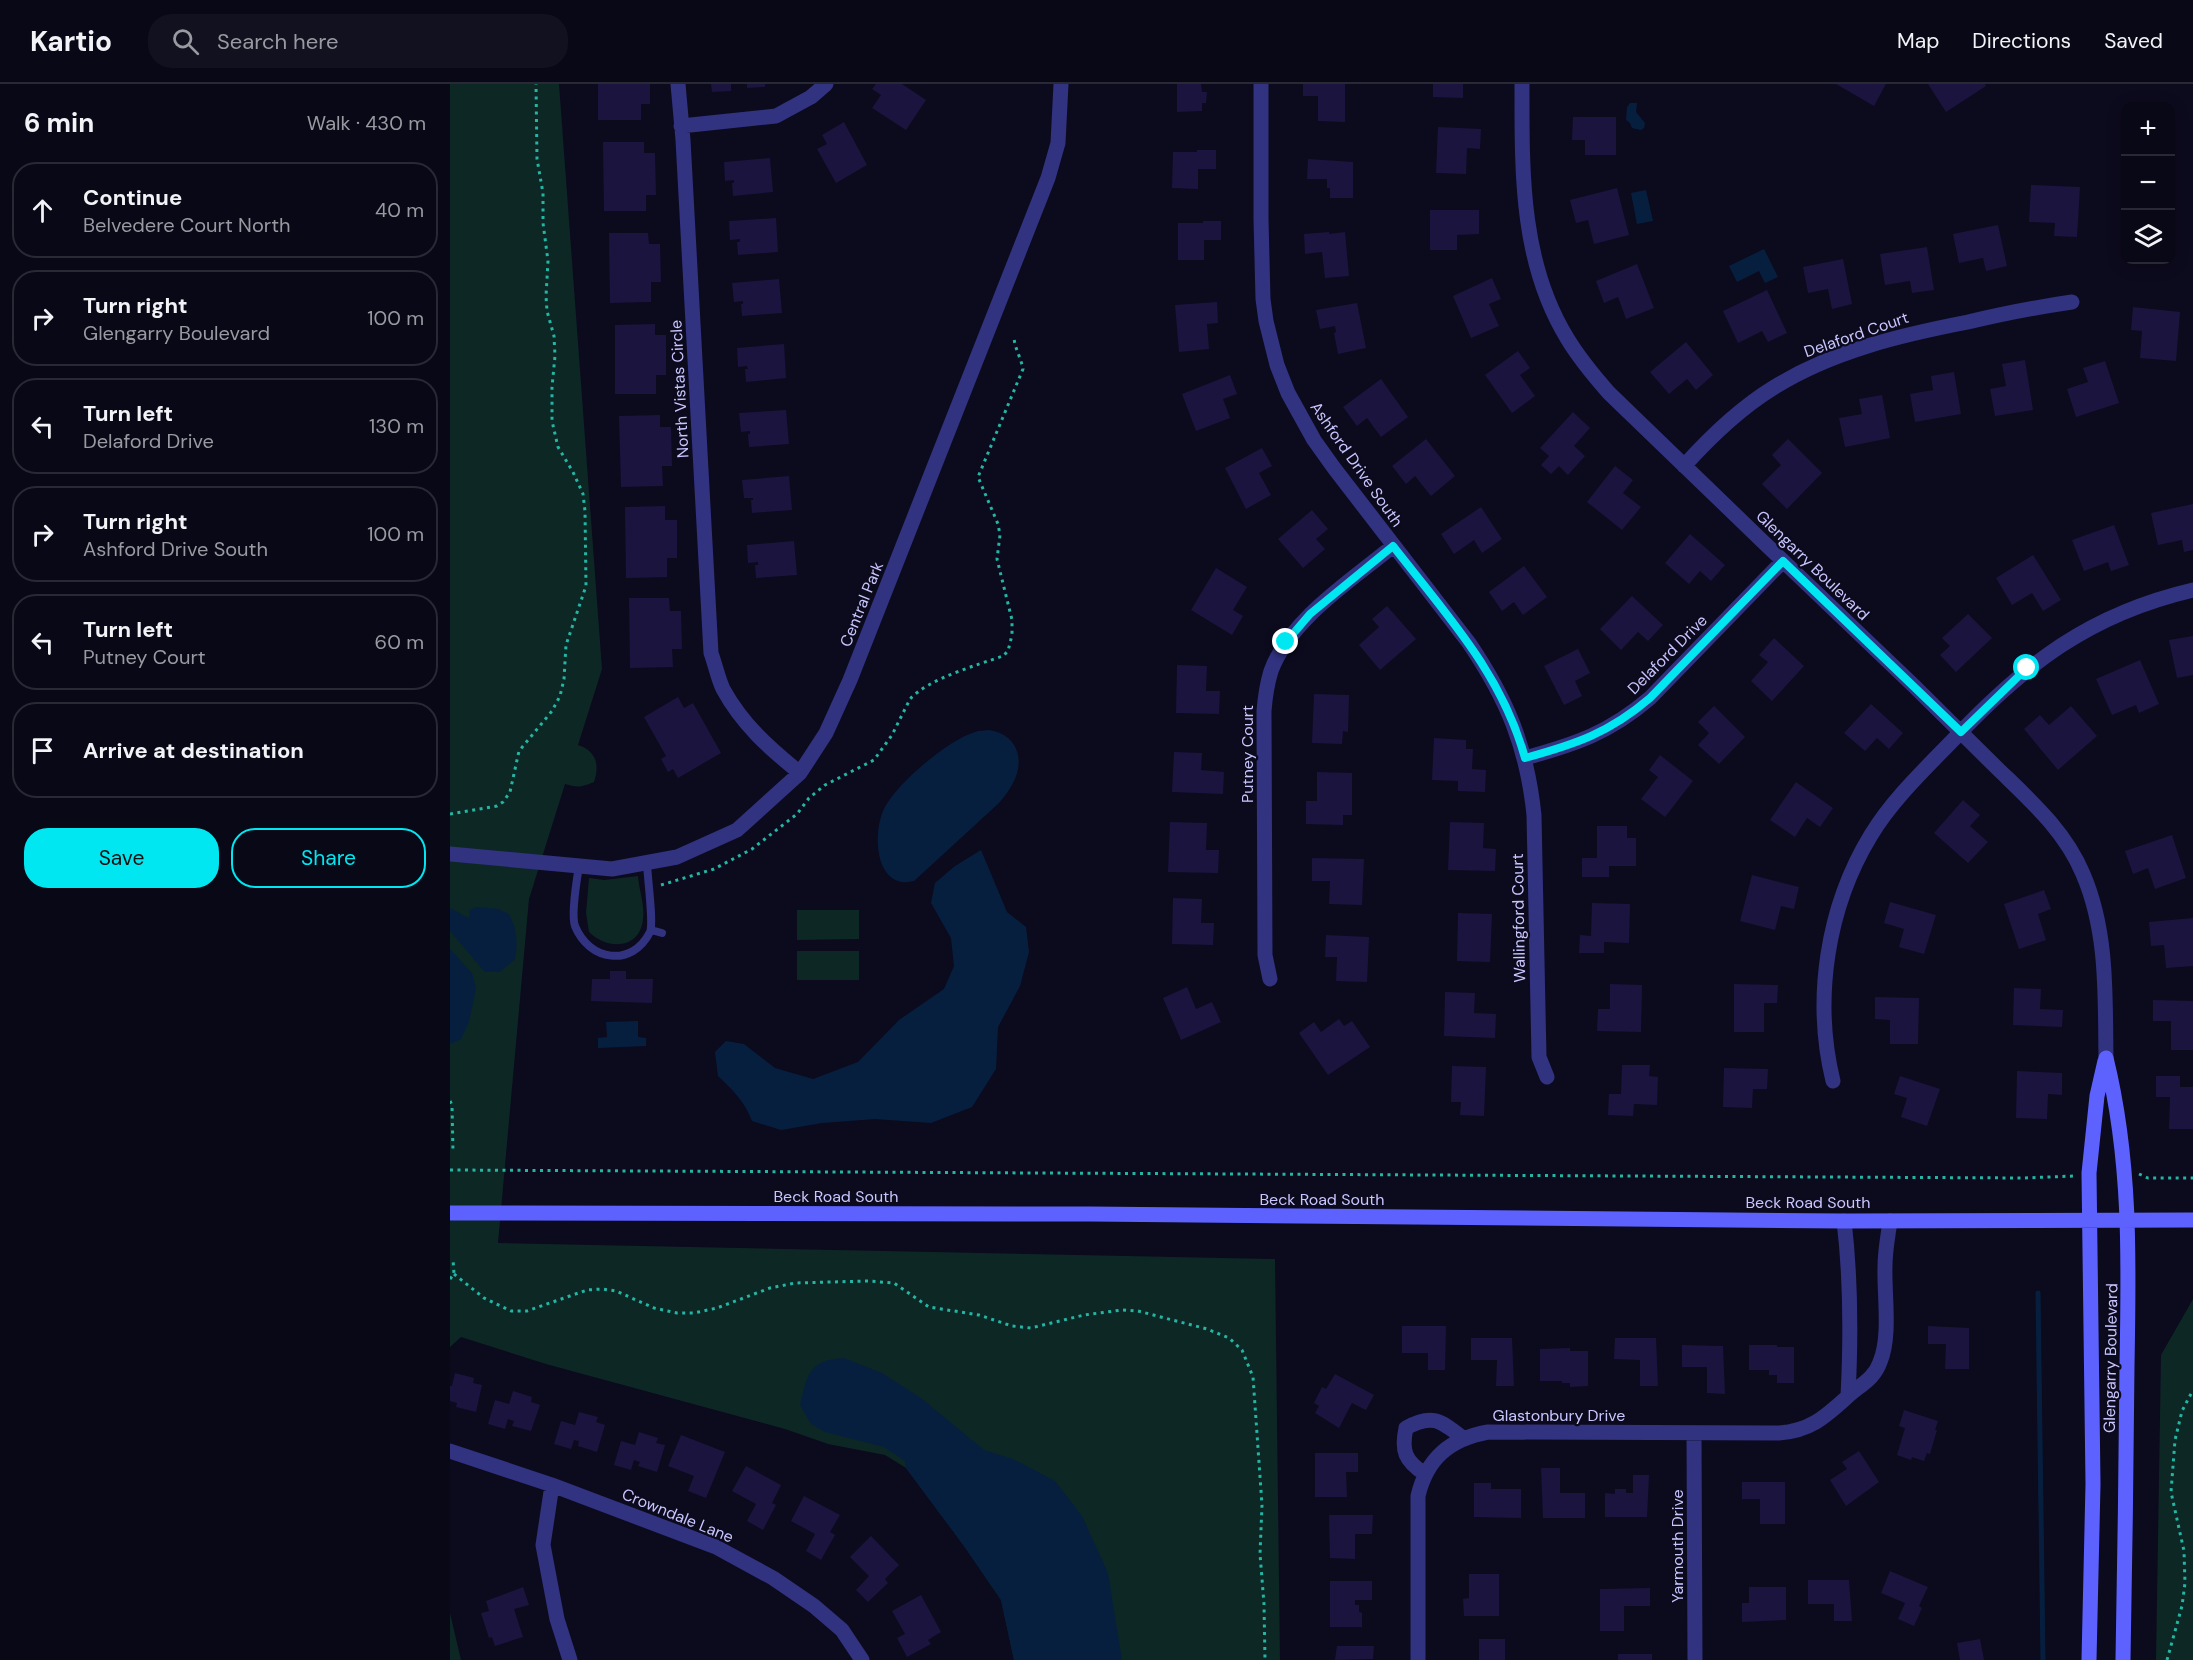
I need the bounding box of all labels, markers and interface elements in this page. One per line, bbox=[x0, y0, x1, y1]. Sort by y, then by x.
search box bbox=[148, 14, 568, 68]
text: Kartio bbox=[30, 23, 112, 60]
icon: search bbox=[169, 25, 202, 58]
text: Search here bbox=[217, 27, 338, 56]
text: Map bbox=[1897, 27, 1939, 55]
text: Directions bbox=[1972, 27, 2071, 55]
text: Saved bbox=[2104, 27, 2163, 55]
map controls bbox=[2121, 102, 2175, 264]
button: + bbox=[2121, 102, 2175, 156]
text: 6 min bbox=[24, 106, 94, 140]
text: Walk · 430 m bbox=[307, 110, 426, 136]
button: − bbox=[2121, 156, 2175, 210]
text: Continue bbox=[83, 183, 182, 212]
icon: ahead bbox=[26, 194, 59, 227]
text: 40 m bbox=[375, 197, 424, 223]
button: layers bbox=[2121, 210, 2175, 264]
text: Belvedere Court North bbox=[83, 212, 291, 238]
text: Turn right bbox=[83, 291, 188, 320]
icon: right bbox=[26, 302, 59, 335]
text: 100 m bbox=[367, 305, 424, 331]
street label: Delaford Court bbox=[1801, 307, 1911, 362]
street label: North Vistas Circle bbox=[665, 319, 694, 459]
text: Glengarry Boulevard bbox=[83, 320, 270, 346]
street label: Ashford Drive South bbox=[1306, 398, 1408, 531]
text: Turn left bbox=[83, 399, 173, 428]
icon: left bbox=[26, 410, 59, 443]
text: 130 m bbox=[369, 413, 424, 439]
text: Delaford Drive bbox=[83, 428, 214, 454]
street label: Glengarry Boulevard bbox=[1752, 506, 1874, 625]
text: Turn right bbox=[83, 507, 188, 536]
icon: right bbox=[26, 518, 59, 551]
text: 100 m bbox=[367, 521, 424, 547]
text: Ashford Drive South bbox=[83, 536, 268, 562]
street label: Central Park bbox=[835, 558, 888, 650]
street label: Delaford Drive bbox=[1623, 610, 1712, 699]
text: Turn left bbox=[83, 615, 173, 644]
icon: left bbox=[26, 626, 59, 659]
route end bbox=[1272, 628, 1298, 654]
text: 60 m bbox=[375, 629, 424, 655]
text: Putney Court bbox=[83, 644, 206, 670]
route start bbox=[2013, 654, 2039, 680]
street label: Putney Court bbox=[1237, 705, 1258, 803]
icon: arrive bbox=[26, 734, 59, 767]
text: Arrive at destination bbox=[83, 736, 304, 765]
button: Save bbox=[24, 828, 219, 888]
button: Share bbox=[231, 828, 426, 888]
street label: Wallingford Court bbox=[1507, 853, 1530, 983]
street label: Beck Road South bbox=[773, 1186, 899, 1207]
street label: Beck Road South bbox=[1259, 1189, 1385, 1210]
street label: Beck Road South bbox=[1745, 1192, 1871, 1213]
street label: Glengarry Boulevard bbox=[2099, 1283, 2122, 1433]
street label: Glastonbury Drive bbox=[1493, 1405, 1625, 1426]
street label: Crowndale Lane bbox=[619, 1483, 737, 1547]
street label: Yarmouth Drive bbox=[1667, 1489, 1688, 1603]

